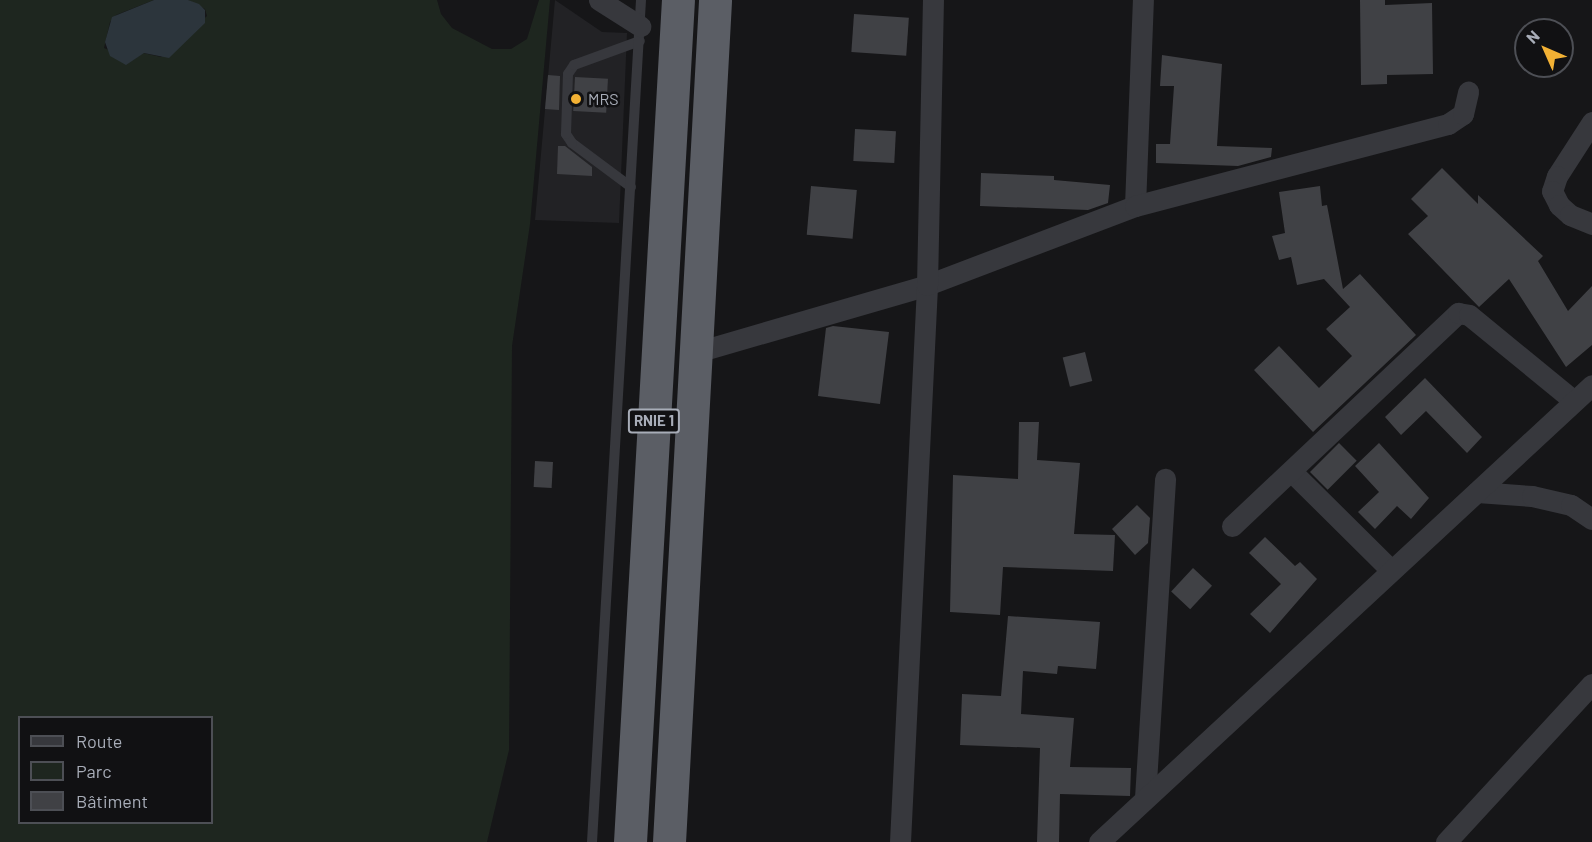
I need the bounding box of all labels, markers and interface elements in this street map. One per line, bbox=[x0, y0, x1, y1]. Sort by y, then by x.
north arrow bbox=[1514, 18, 1574, 78]
text: N bbox=[1522, 26, 1543, 47]
place label: MRS bbox=[588, 89, 619, 109]
marker: MRS bbox=[569, 92, 583, 106]
road number: RNIE 1 bbox=[627, 409, 681, 433]
legend bbox=[18, 716, 213, 824]
text: Route bbox=[76, 730, 122, 752]
text: Parc bbox=[76, 760, 112, 782]
text: Bâtiment bbox=[76, 790, 148, 812]

